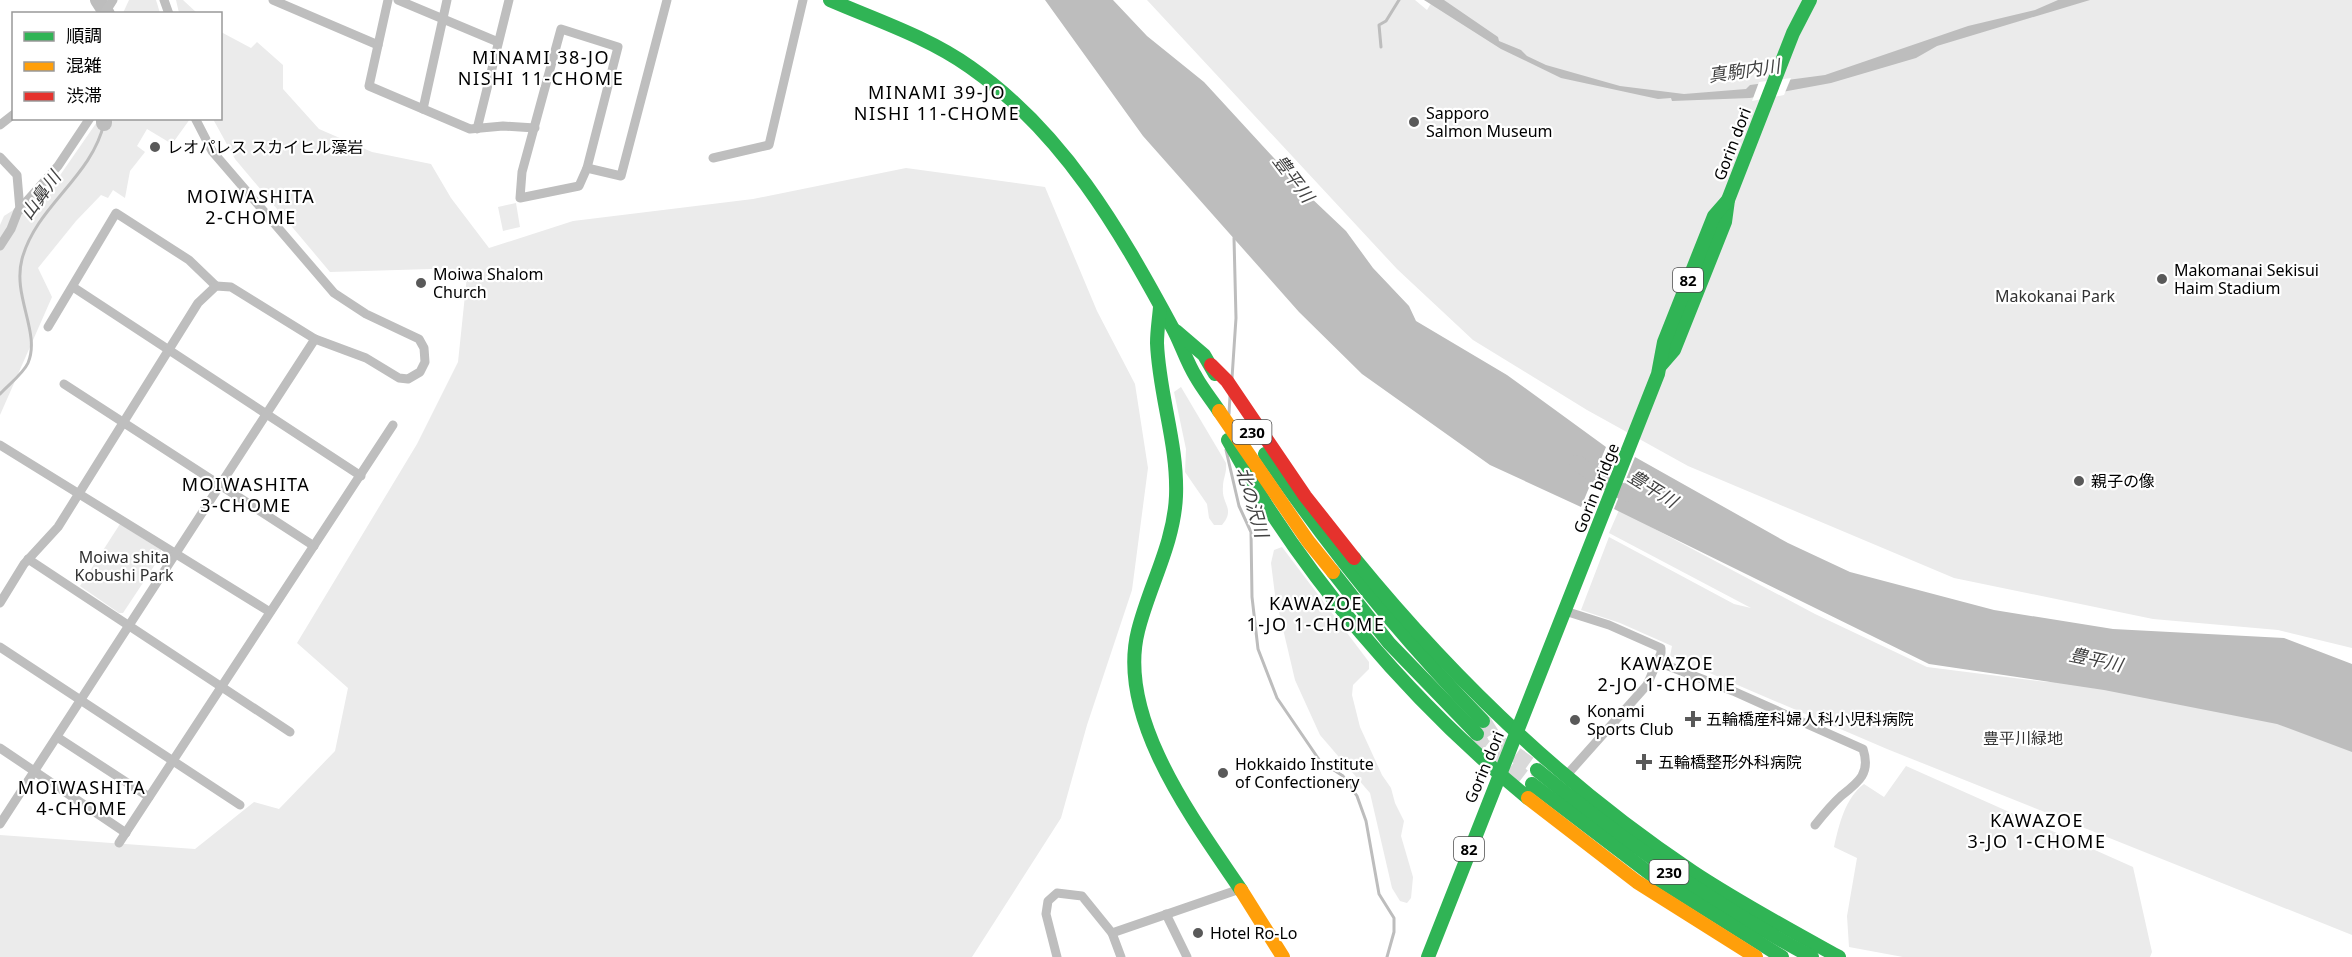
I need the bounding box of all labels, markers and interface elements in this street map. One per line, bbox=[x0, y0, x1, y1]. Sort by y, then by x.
legend bbox=[12, 12, 222, 120]
text: 順調 bbox=[66, 23, 102, 47]
district label: MINAMI 38-JO NISHI 11-CHOME bbox=[458, 45, 624, 90]
text: 混雑 bbox=[66, 53, 102, 77]
water label: 真駒内川 bbox=[1707, 53, 1783, 87]
district label: MINAMI 39-JO NISHI 11-CHOME bbox=[854, 80, 1020, 125]
text: 渋滞 bbox=[66, 83, 102, 107]
place label: Sapporo Salmon Museum bbox=[1426, 102, 1553, 142]
street label: Gorin dori bbox=[1708, 104, 1756, 184]
marker: Sapporo Salmon Museum bbox=[1407, 115, 1421, 129]
place label: レオパレス スカイヒル藻岩 bbox=[167, 136, 363, 158]
marker: レオパレス スカイヒル藻岩 bbox=[148, 140, 162, 154]
water label: 豊平川 bbox=[1268, 149, 1321, 208]
water label: 山鼻川 bbox=[14, 164, 67, 224]
district label: MOIWASHITA 2-CHOME bbox=[187, 184, 315, 229]
place label: Makomanai Sekisui Haim Stadium bbox=[2174, 259, 2319, 299]
place label: Moiwa Shalom Church bbox=[433, 263, 543, 303]
road number: 82 bbox=[1673, 268, 1703, 292]
marker: Makomanai Sekisui Haim Stadium bbox=[2155, 272, 2169, 286]
marker: Moiwa Shalom Church bbox=[414, 276, 428, 290]
park label: Makokanai Park bbox=[1995, 285, 2116, 307]
road number: 230 bbox=[1232, 420, 1272, 444]
street label: Gorin bridge bbox=[1568, 440, 1624, 536]
water label: 北の沢川 bbox=[1232, 464, 1275, 542]
water label: 豊平川 bbox=[1624, 464, 1684, 514]
place label: 親子の像 bbox=[2091, 470, 2155, 492]
district label: MOIWASHITA 3-CHOME bbox=[182, 472, 310, 517]
marker: 親子の像 bbox=[2072, 474, 2086, 488]
park label: Moiwa shita Kobushi Park bbox=[75, 546, 174, 586]
district label: KAWAZOE 1-JO 1-CHOME bbox=[1247, 591, 1385, 636]
water label: 豊平川 bbox=[2067, 642, 2127, 677]
district label: KAWAZOE 2-JO 1-CHOME bbox=[1598, 651, 1736, 696]
place label: Konami Sports Club bbox=[1587, 700, 1673, 740]
place label: 五輪橋産科婦人科小児科病院 bbox=[1706, 708, 1914, 730]
marker: 五輪橋産科婦人科小児科病院 bbox=[1684, 710, 1702, 728]
marker: Konami Sports Club bbox=[1568, 713, 1582, 727]
park label: 豊平川緑地 bbox=[1983, 727, 2063, 749]
street label: Gorin dori bbox=[1459, 728, 1509, 806]
place label: 五輪橋整形外科病院 bbox=[1658, 751, 1802, 773]
place label: Hokkaido Institute of Confectionery bbox=[1235, 753, 1374, 793]
marker: 五輪橋整形外科病院 bbox=[1635, 753, 1653, 771]
marker: Hokkaido Institute of Confectionery bbox=[1216, 766, 1230, 780]
district label: MOIWASHITA 4-CHOME bbox=[18, 775, 146, 820]
district label: KAWAZOE 3-JO 1-CHOME bbox=[1968, 808, 2106, 853]
road number: 82 bbox=[1454, 837, 1484, 861]
road number: 230 bbox=[1650, 860, 1688, 884]
place label: Hotel Ro-Lo bbox=[1210, 922, 1297, 944]
marker: Hotel Ro-Lo bbox=[1191, 926, 1205, 940]

